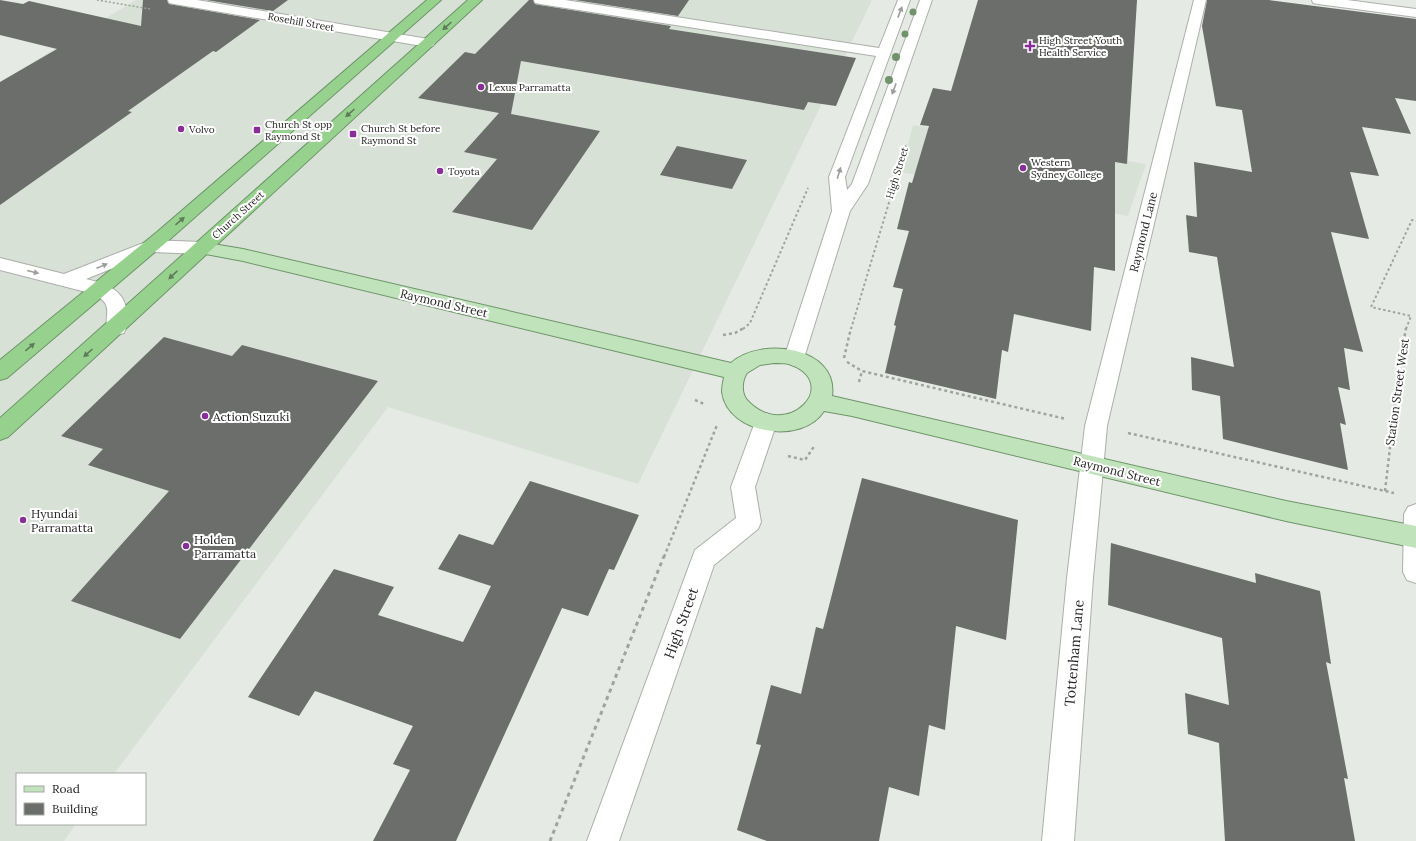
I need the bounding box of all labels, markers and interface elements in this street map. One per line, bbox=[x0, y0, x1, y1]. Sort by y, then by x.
one-way arrow bbox=[897, 5, 903, 17]
street label: Rosehill Street bbox=[267, 10, 335, 34]
one-way arrow bbox=[442, 21, 452, 31]
place label: High Street Youth Health Service bbox=[1039, 34, 1122, 59]
marker: High Street Youth Health Service bbox=[1024, 40, 1036, 52]
place label: Lexus Parramatta bbox=[489, 81, 571, 94]
marker: Lexus Parramatta bbox=[476, 82, 486, 92]
one-way arrow bbox=[891, 84, 897, 96]
one-way arrow bbox=[346, 108, 355, 117]
place label: Church St opp Raymond St bbox=[265, 118, 332, 143]
place label: Church St before Raymond St bbox=[361, 122, 441, 147]
place label: Volvo bbox=[188, 123, 215, 136]
marker: Volvo bbox=[176, 124, 186, 134]
marker: Church St opp Raymond St bbox=[252, 125, 262, 135]
marker: Church St before Raymond St bbox=[348, 129, 358, 139]
street label: High Street bbox=[883, 145, 911, 200]
place label: Western Sydney College bbox=[1031, 156, 1102, 181]
marker: Western Sydney College bbox=[1018, 163, 1028, 173]
place label: Toyota bbox=[448, 165, 480, 178]
marker: Toyota bbox=[435, 166, 445, 176]
one-way arrow bbox=[836, 166, 842, 178]
street label: Church Street bbox=[209, 188, 267, 242]
street label: Raymond Lane bbox=[1126, 190, 1160, 274]
one-way arrow bbox=[176, 217, 185, 226]
one-way arrow bbox=[96, 262, 108, 268]
one-way arrow bbox=[27, 269, 39, 275]
one-way arrow bbox=[168, 270, 178, 280]
street label: Raymond Street bbox=[399, 286, 490, 320]
street label: Station Street West bbox=[1382, 337, 1412, 447]
one-way arrow bbox=[25, 343, 35, 352]
one-way arrow bbox=[83, 349, 93, 358]
place label: Action Suzuki bbox=[212, 409, 289, 424]
marker: Action Suzuki bbox=[200, 411, 210, 421]
street label: Raymond Street bbox=[1072, 453, 1162, 489]
place label: Hyundai Parramatta bbox=[31, 506, 93, 535]
marker: Hyundai Parramatta bbox=[18, 515, 28, 525]
place label: Holden Parramatta bbox=[194, 532, 256, 561]
marker: Holden Parramatta bbox=[181, 541, 191, 551]
street label: High Street bbox=[660, 584, 702, 661]
street label: Tottenham Lane bbox=[1060, 598, 1088, 707]
legend bbox=[16, 773, 146, 825]
text: Road bbox=[52, 781, 80, 796]
text: Building bbox=[52, 801, 98, 816]

